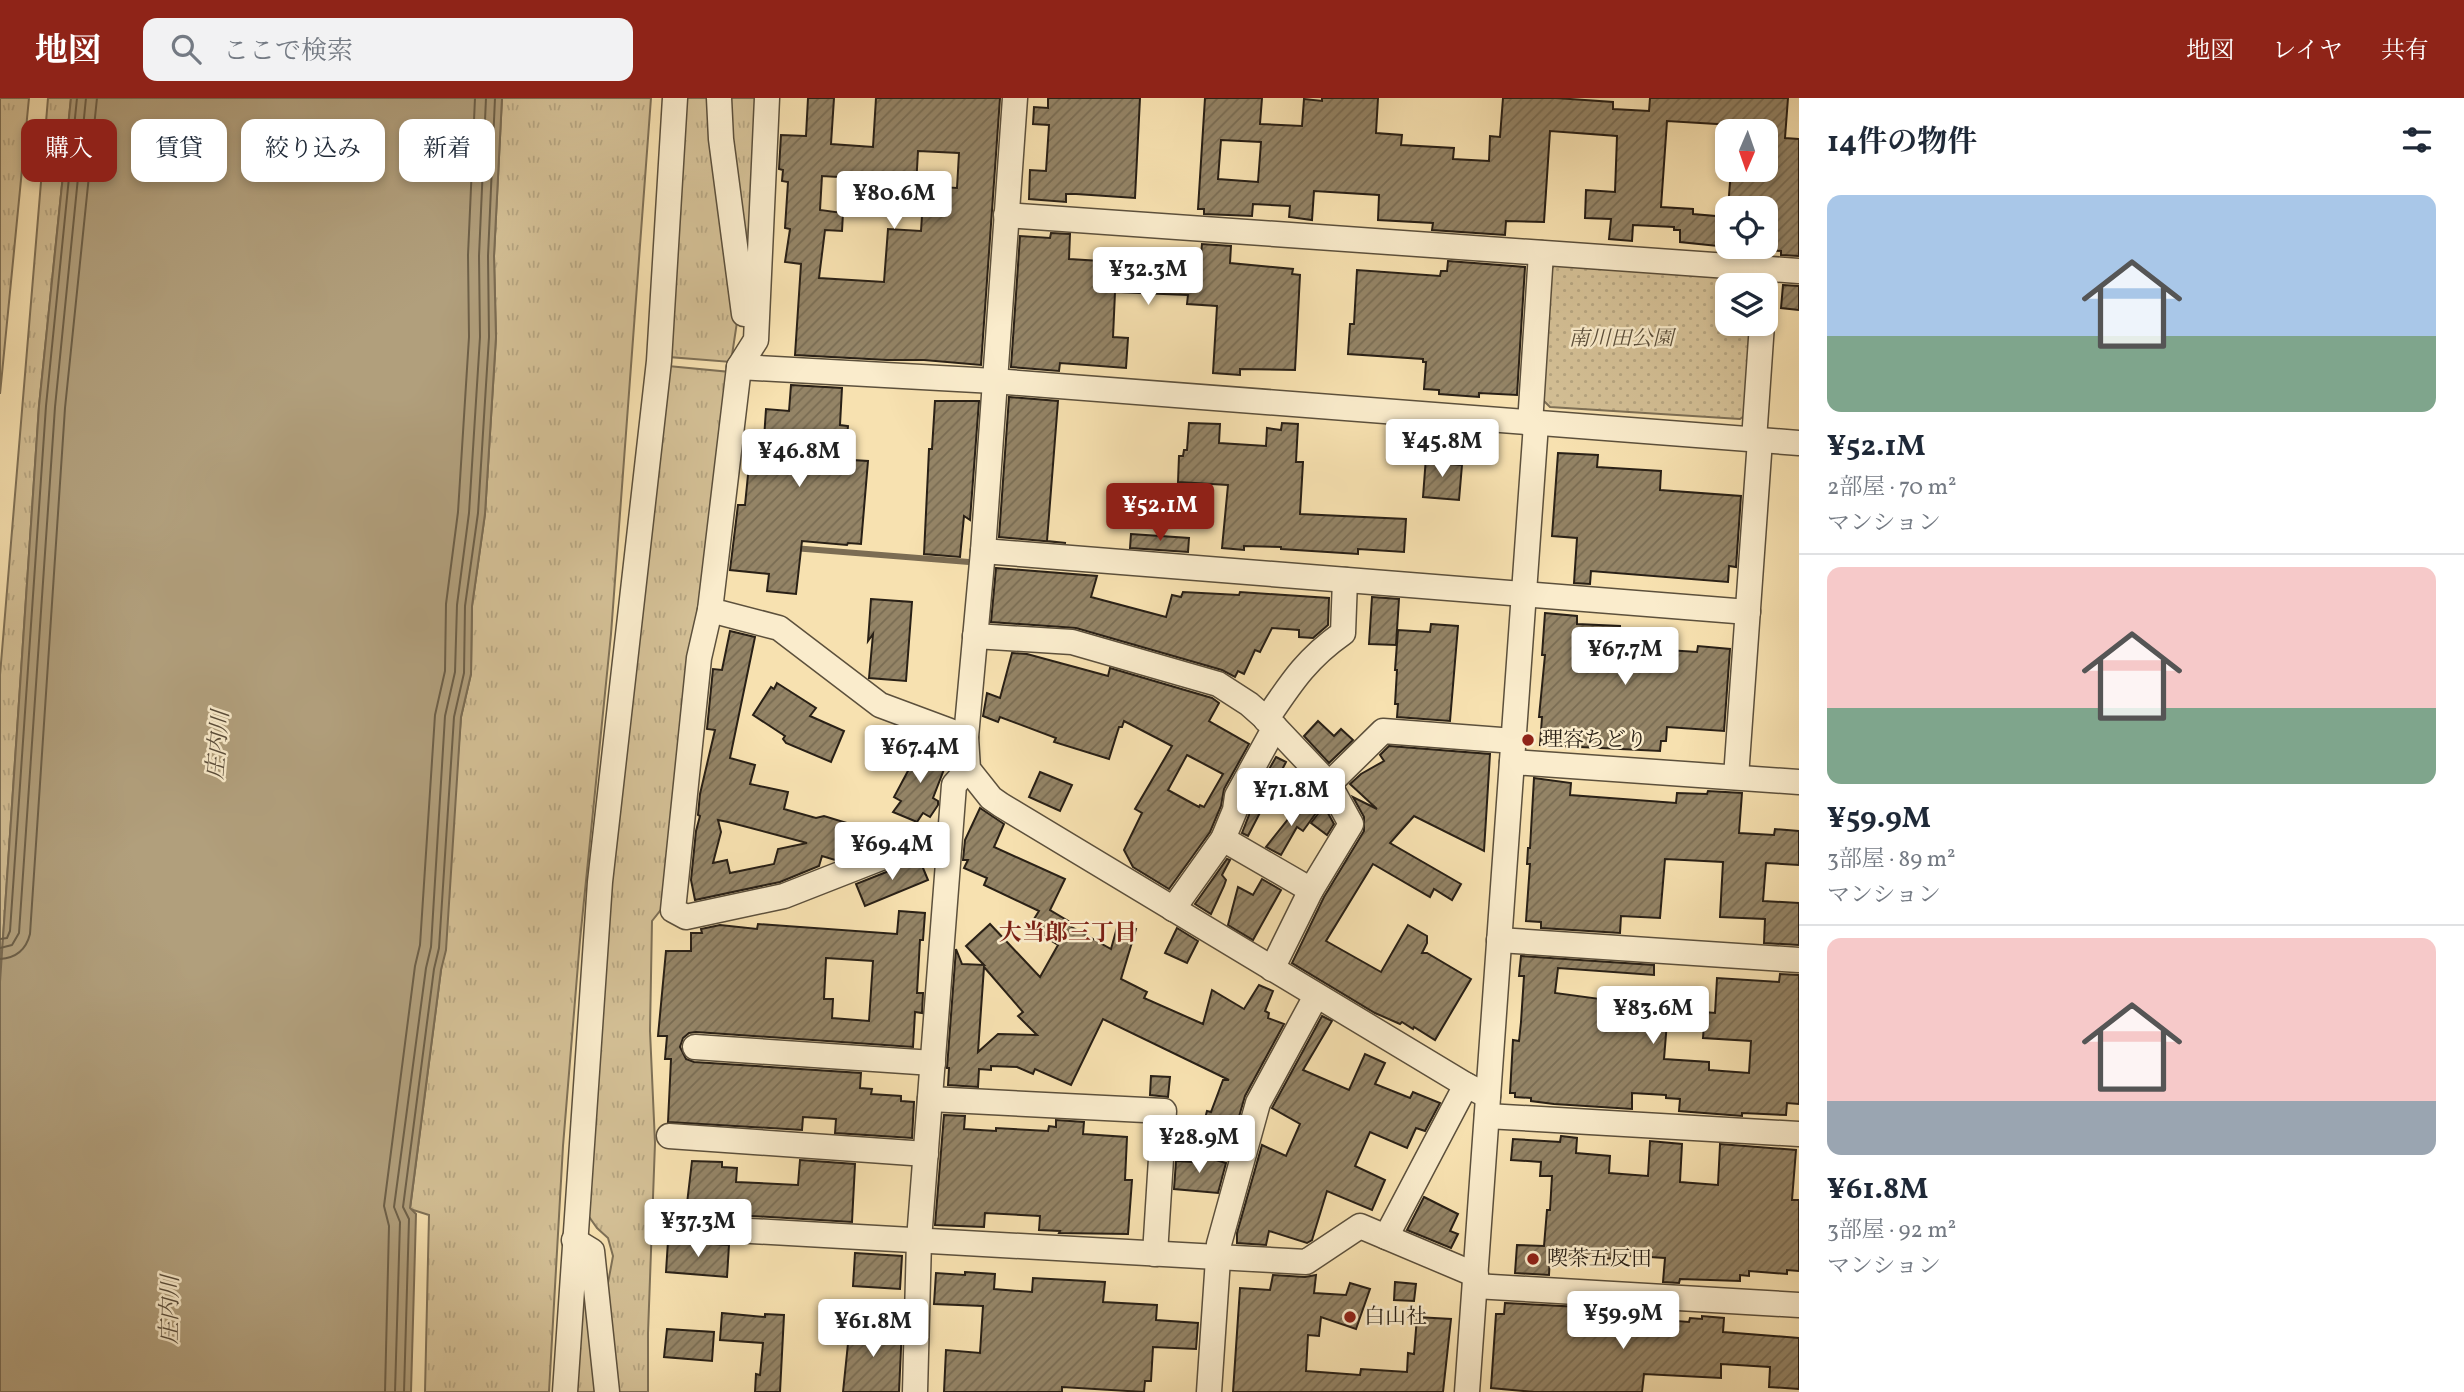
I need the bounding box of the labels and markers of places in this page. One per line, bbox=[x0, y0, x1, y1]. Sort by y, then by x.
pin: ¥80.6M bbox=[837, 172, 951, 231]
pin: ¥32.3M bbox=[1091, 248, 1205, 307]
pin: ¥45.8M bbox=[1385, 420, 1499, 479]
pin: ¥46.8M bbox=[742, 430, 856, 489]
pin: ¥52.1M bbox=[1103, 484, 1217, 543]
pin: ¥67.7M bbox=[1568, 628, 1682, 687]
pin: ¥67.4M bbox=[863, 726, 977, 785]
place label: 理容ちどり bbox=[1542, 726, 1647, 755]
marker: 理容ちどり bbox=[1520, 732, 1536, 748]
pin: ¥71.8M bbox=[1234, 768, 1348, 828]
pin: ¥69.4M bbox=[835, 822, 949, 882]
pin: ¥83.6M bbox=[1596, 986, 1710, 1046]
pin: ¥28.9M bbox=[1142, 1116, 1256, 1175]
pin: ¥37.3M bbox=[641, 1200, 755, 1259]
place label: 喫茶五反田 bbox=[1547, 1245, 1652, 1274]
marker: 喫茶五反田 bbox=[1525, 1251, 1541, 1267]
pin: ¥59.9M bbox=[1566, 1292, 1680, 1351]
pin: ¥61.8M bbox=[816, 1300, 930, 1359]
place label: 白山社 bbox=[1364, 1303, 1427, 1332]
marker: 白山社 bbox=[1342, 1309, 1358, 1325]

